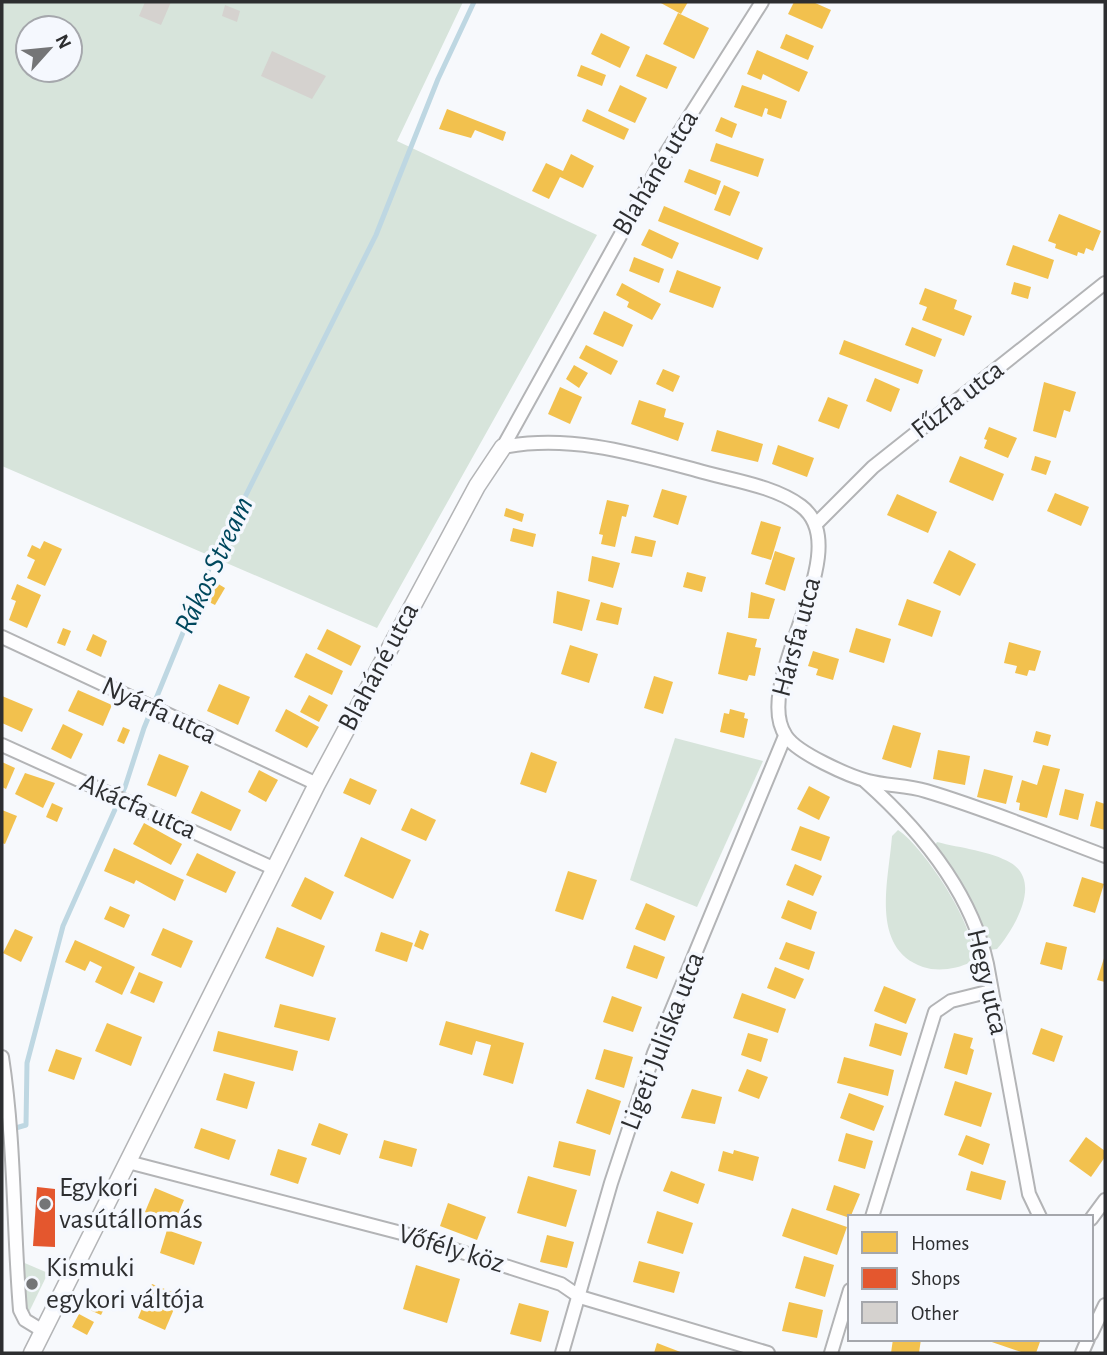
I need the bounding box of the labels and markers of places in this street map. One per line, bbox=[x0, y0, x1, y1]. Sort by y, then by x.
place label: Egykori vasútállomás bbox=[59, 1174, 203, 1234]
marker: Egykori vasútállomás bbox=[37, 1196, 53, 1212]
place label: Kismuki egykori váltója bbox=[46, 1254, 204, 1314]
marker: Kismuki egykori váltója bbox=[24, 1276, 40, 1292]

